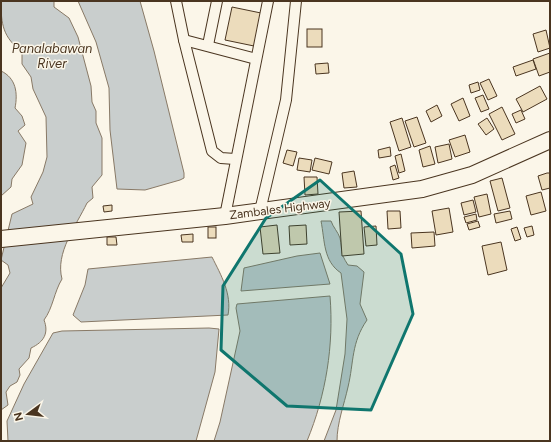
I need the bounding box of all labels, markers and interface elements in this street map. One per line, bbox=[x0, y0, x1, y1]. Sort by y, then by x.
water label: Panalabawan River bbox=[12, 41, 92, 71]
street label: Zambales Highway bbox=[229, 196, 332, 222]
north arrow bbox=[8, 394, 48, 434]
text: N bbox=[11, 411, 26, 422]

